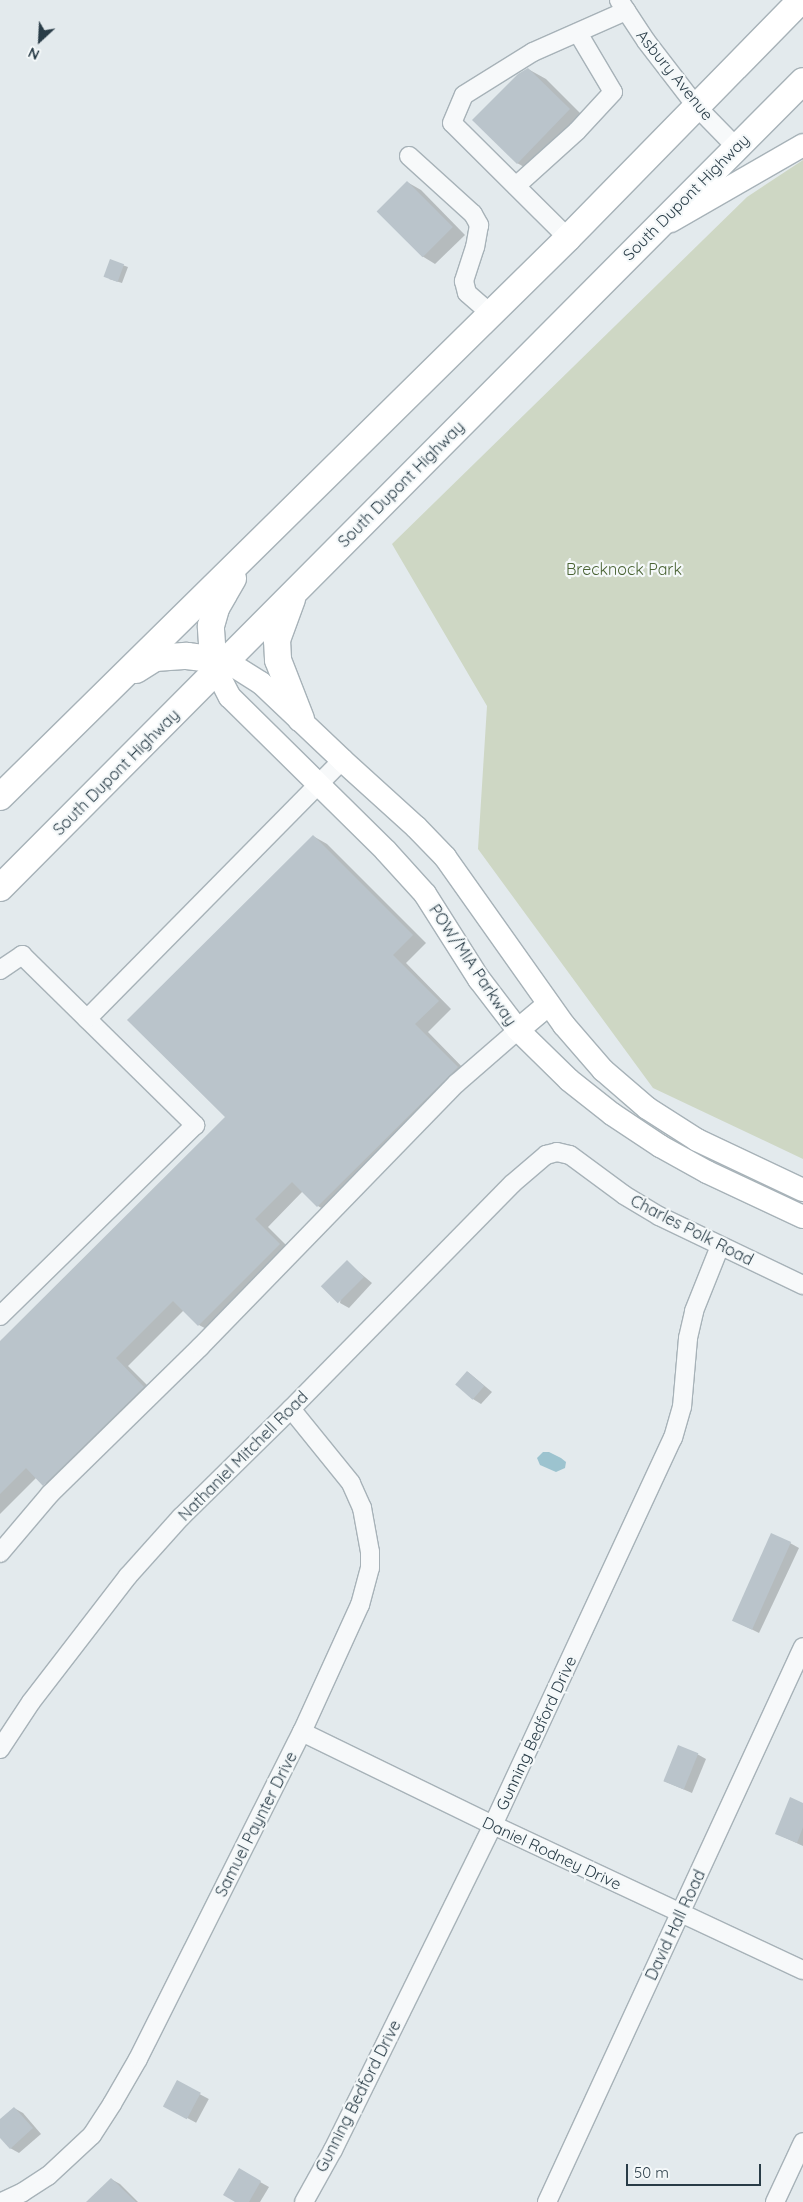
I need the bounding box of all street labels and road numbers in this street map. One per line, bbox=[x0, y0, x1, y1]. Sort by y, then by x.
street label: Asbury Avenue bbox=[633, 26, 717, 124]
street label: South Dupont Highway bbox=[619, 130, 753, 264]
street label: South Dupont Highway bbox=[334, 417, 468, 551]
street label: South Dupont Highway bbox=[49, 705, 183, 839]
street label: POW/MIA Parkway bbox=[425, 901, 521, 1029]
street label: Charles Polk Road bbox=[627, 1191, 757, 1269]
street label: Nathaniel Mitchell Road bbox=[174, 1387, 312, 1525]
street label: Gunning Bedford Drive bbox=[492, 1653, 580, 1813]
street label: Samuel Paynter Drive bbox=[211, 1748, 301, 1900]
street label: Daniel Rodney Drive bbox=[479, 1812, 625, 1894]
street label: David Hall Road bbox=[641, 1867, 709, 1983]
street label: Gunning Bedford Drive bbox=[311, 2017, 405, 2175]

